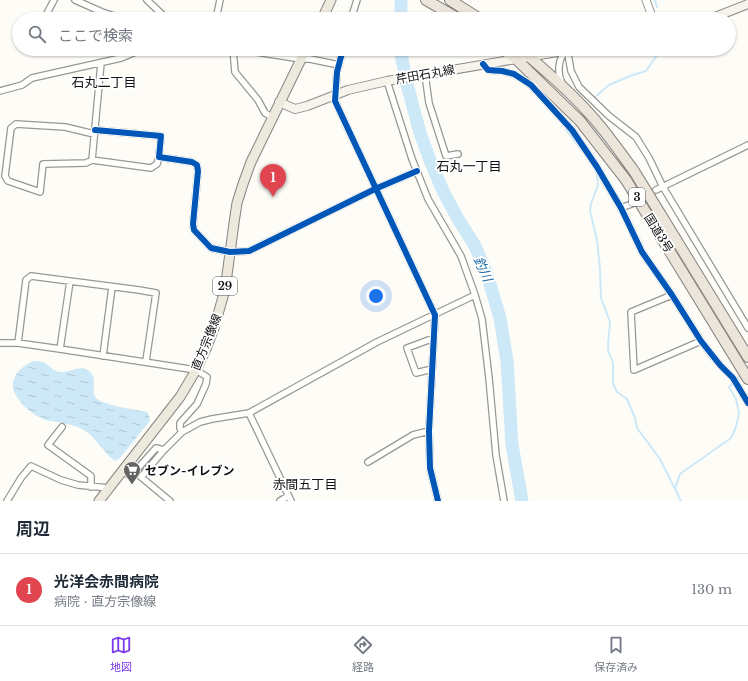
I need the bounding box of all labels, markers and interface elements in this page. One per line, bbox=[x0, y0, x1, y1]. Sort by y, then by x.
search box bbox=[12, 12, 736, 56]
icon: search bbox=[26, 23, 48, 45]
text: ここで検索 bbox=[58, 26, 133, 45]
street label: 芹田石丸線 bbox=[394, 61, 456, 87]
district label: 石丸二丁目 bbox=[71, 74, 137, 91]
district label: 石丸一丁目 bbox=[436, 158, 502, 175]
pin: 1 bbox=[260, 164, 286, 197]
road number: 3 bbox=[629, 188, 645, 206]
street label: 国道3号 bbox=[641, 211, 677, 255]
water label: 釣川 bbox=[470, 254, 497, 286]
road number: 29 bbox=[213, 277, 237, 295]
your location bbox=[366, 286, 386, 306]
street label: 直方宗像線 bbox=[188, 311, 224, 373]
supermarket icon: セブン-イレブン bbox=[122, 460, 142, 485]
place label: セブン-イレブン bbox=[145, 463, 235, 478]
district label: 赤間五丁目 bbox=[272, 476, 338, 493]
text: 周辺 bbox=[16, 519, 50, 540]
text: 光洋会赤間病院 bbox=[54, 572, 159, 591]
text: 1 bbox=[26, 581, 32, 598]
text: 130 m bbox=[691, 581, 732, 598]
text: 病院 · 直方宗像線 bbox=[54, 593, 156, 610]
tab: 地図 bbox=[110, 634, 132, 674]
tab: 経路 bbox=[352, 634, 374, 674]
tab: 保存済み bbox=[594, 634, 638, 674]

